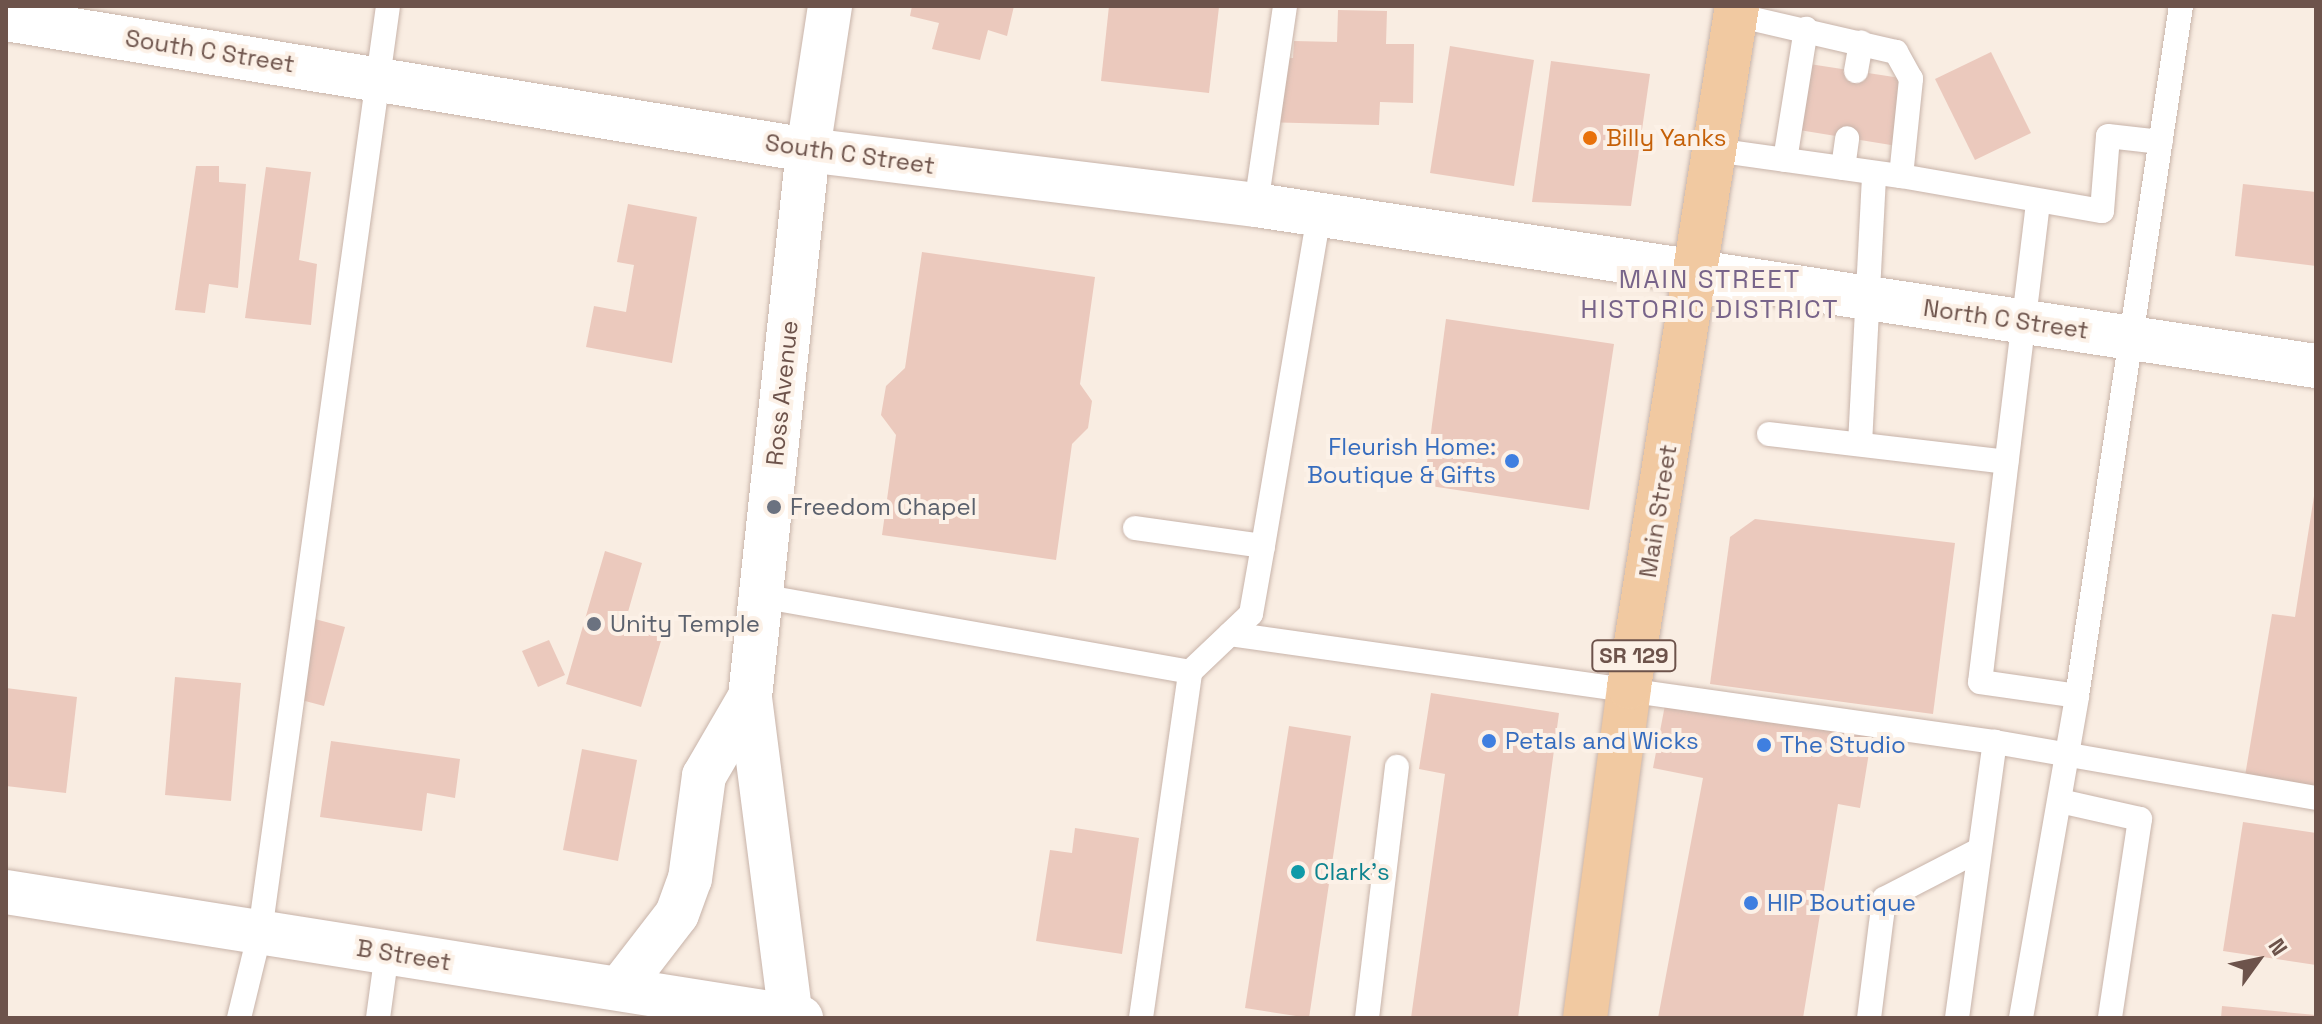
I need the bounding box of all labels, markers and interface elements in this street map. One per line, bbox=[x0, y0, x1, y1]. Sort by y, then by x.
street label: South C Street bbox=[123, 23, 297, 79]
place label: Billy Yanks bbox=[1606, 124, 1727, 152]
street label: South C Street bbox=[763, 128, 937, 180]
marker: Billy Yanks bbox=[1581, 129, 1599, 147]
district label: MAIN STREET HISTORIC DISTRICT bbox=[1581, 264, 1839, 326]
street label: North C Street bbox=[1921, 293, 2091, 345]
street label: Ross Avenue bbox=[760, 319, 804, 467]
place label: Fleurish Home: Boutique & Gifts bbox=[1307, 433, 1496, 489]
street label: Main Street bbox=[1633, 442, 1683, 580]
marker: Fleurish Home: Boutique & Gifts bbox=[1503, 452, 1521, 470]
place label: Freedom Chapel bbox=[790, 493, 977, 521]
marker: Freedom Chapel bbox=[765, 498, 783, 516]
place label: Unity Temple bbox=[610, 610, 761, 638]
marker: Unity Temple bbox=[585, 615, 603, 633]
road number: SR 129 bbox=[1590, 638, 1678, 674]
place label: Petals and Wicks bbox=[1505, 727, 1699, 755]
place label: The Studio bbox=[1780, 731, 1906, 759]
marker: Petals and Wicks bbox=[1480, 732, 1498, 750]
marker: The Studio bbox=[1755, 736, 1773, 754]
place label: Clark’s bbox=[1314, 858, 1390, 886]
marker: Clark’s bbox=[1289, 863, 1307, 881]
place label: HIP Boutique bbox=[1767, 889, 1916, 917]
marker: HIP Boutique bbox=[1742, 894, 1760, 912]
north arrow bbox=[2218, 920, 2298, 1000]
street label: B Street bbox=[355, 933, 453, 977]
text: N bbox=[2262, 933, 2294, 961]

